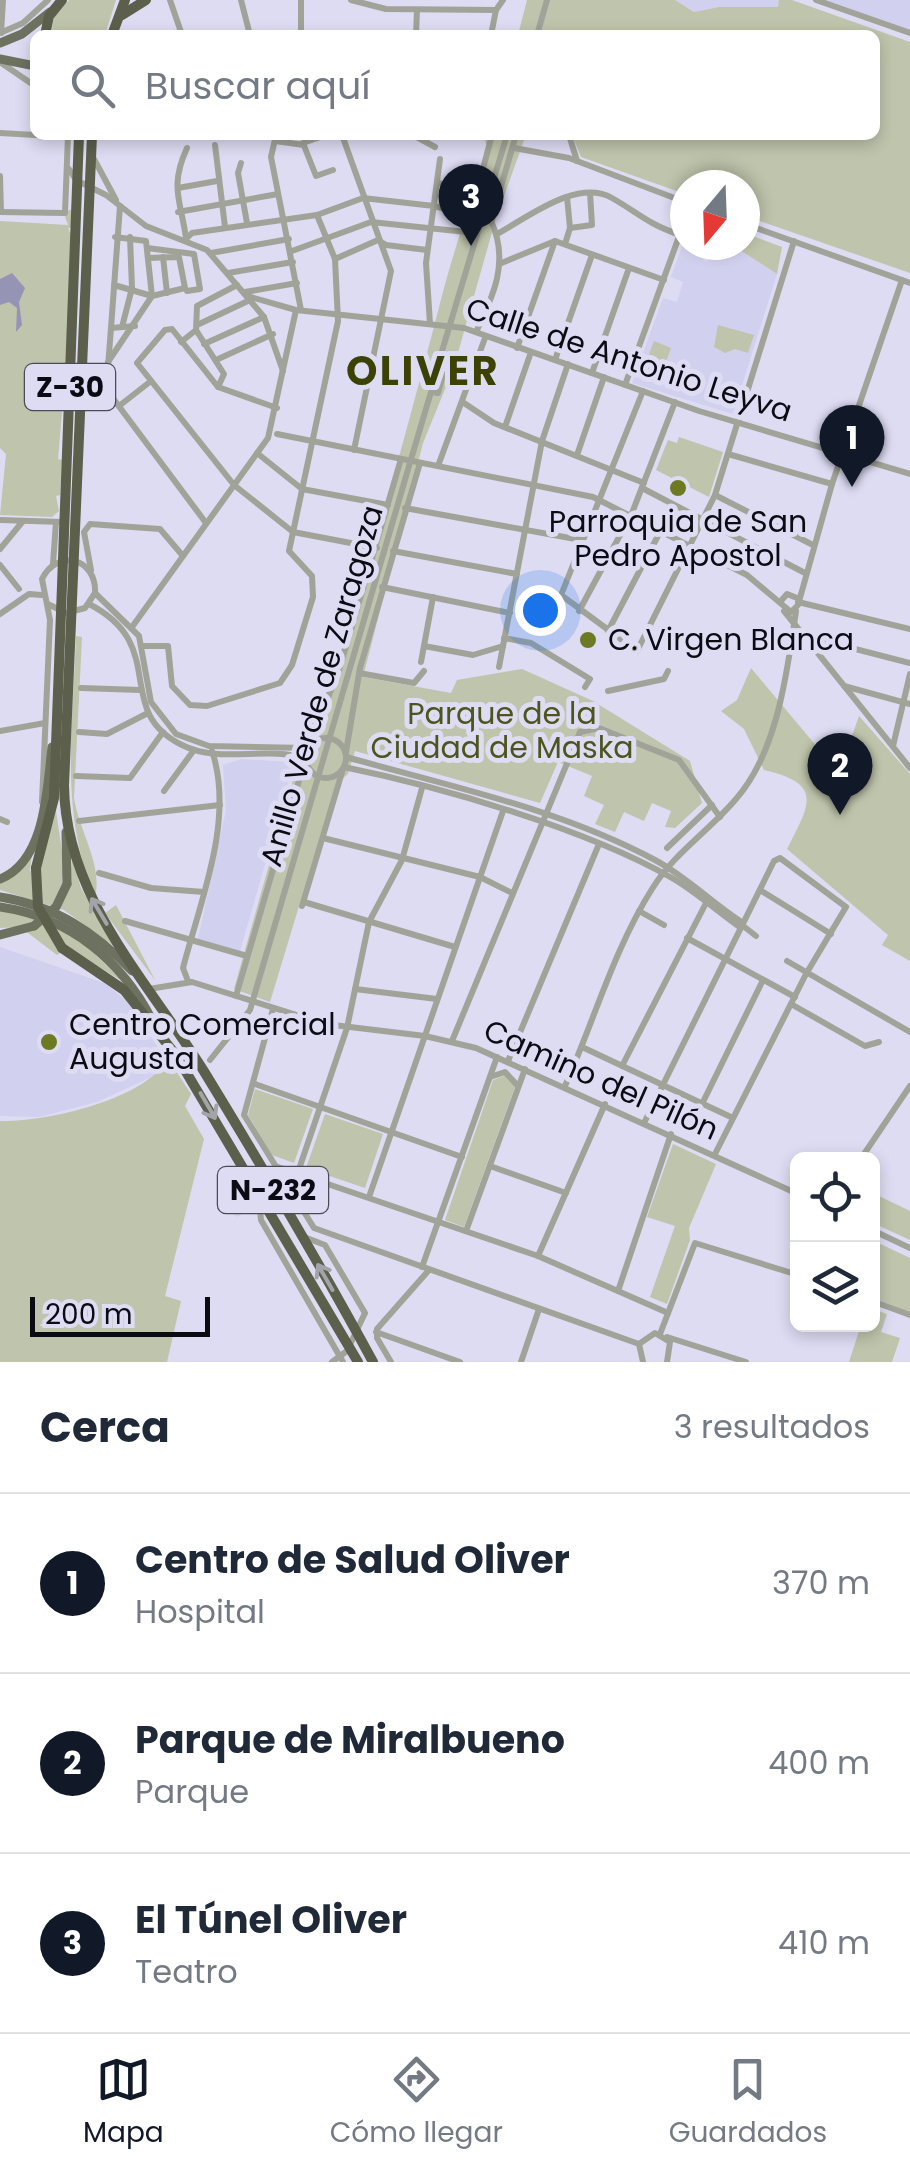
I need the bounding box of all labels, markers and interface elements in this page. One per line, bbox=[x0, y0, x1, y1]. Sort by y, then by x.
search box bbox=[30, 30, 880, 140]
icon: search bbox=[65, 58, 120, 113]
text: Buscar aquí bbox=[145, 59, 371, 112]
pin: 3 bbox=[438, 164, 504, 246]
north arrow bbox=[670, 170, 760, 260]
street label: Calle de Antonio Leyva bbox=[461, 286, 798, 433]
district label: OLIVER bbox=[346, 343, 500, 399]
road number: Z-30 bbox=[25, 364, 115, 410]
pin: 1 bbox=[820, 404, 884, 487]
marker: Parroquia de San Pedro Apostol bbox=[667, 477, 689, 499]
street label: Anillo Verde de Zaragoza bbox=[249, 500, 394, 872]
place label: Parroquia de San Pedro Apostol bbox=[549, 500, 807, 577]
your location bbox=[515, 585, 566, 636]
place label: C. Virgen Blanca bbox=[608, 618, 854, 661]
marker: C. Virgen Blanca bbox=[577, 629, 599, 651]
park label: Parque de la Ciudad de Maska bbox=[371, 692, 633, 769]
pin: 2 bbox=[808, 732, 872, 815]
one-way arrow bbox=[89, 897, 109, 926]
place label: Centro Comercial Augusta bbox=[69, 1003, 336, 1080]
street label: Camino del Pilón bbox=[477, 1008, 725, 1151]
marker: Centro Comercial Augusta bbox=[38, 1031, 60, 1053]
one-way arrow bbox=[198, 1092, 218, 1120]
map controls bbox=[790, 1152, 880, 1332]
button: locate bbox=[790, 1152, 880, 1242]
road number: N-232 bbox=[218, 1167, 328, 1213]
button: layers bbox=[790, 1242, 880, 1332]
one-way arrow bbox=[315, 1263, 335, 1292]
scale bar bbox=[30, 1292, 210, 1336]
text: 200 m bbox=[45, 1295, 133, 1334]
text: Cerca bbox=[40, 1398, 170, 1457]
text: 3 resultados bbox=[674, 1404, 870, 1449]
text: Centro de Salud Oliver bbox=[135, 1533, 570, 1586]
text: 1 bbox=[66, 1560, 79, 1605]
text: 370 m bbox=[772, 1560, 870, 1605]
text: Hospital bbox=[135, 1589, 265, 1634]
text: Parque de Miralbueno bbox=[135, 1713, 565, 1766]
text: 2 bbox=[63, 1740, 82, 1785]
text: 400 m bbox=[768, 1740, 870, 1785]
text: Parque bbox=[135, 1769, 249, 1814]
text: El Túnel Oliver bbox=[135, 1893, 407, 1946]
text: 3 bbox=[63, 1920, 82, 1965]
text: 410 m bbox=[778, 1920, 870, 1965]
text: Teatro bbox=[135, 1949, 238, 1994]
tab: Mapa bbox=[83, 2052, 164, 2154]
tab: Cómo llegar bbox=[330, 2052, 503, 2154]
tab: Guardados bbox=[669, 2052, 827, 2154]

